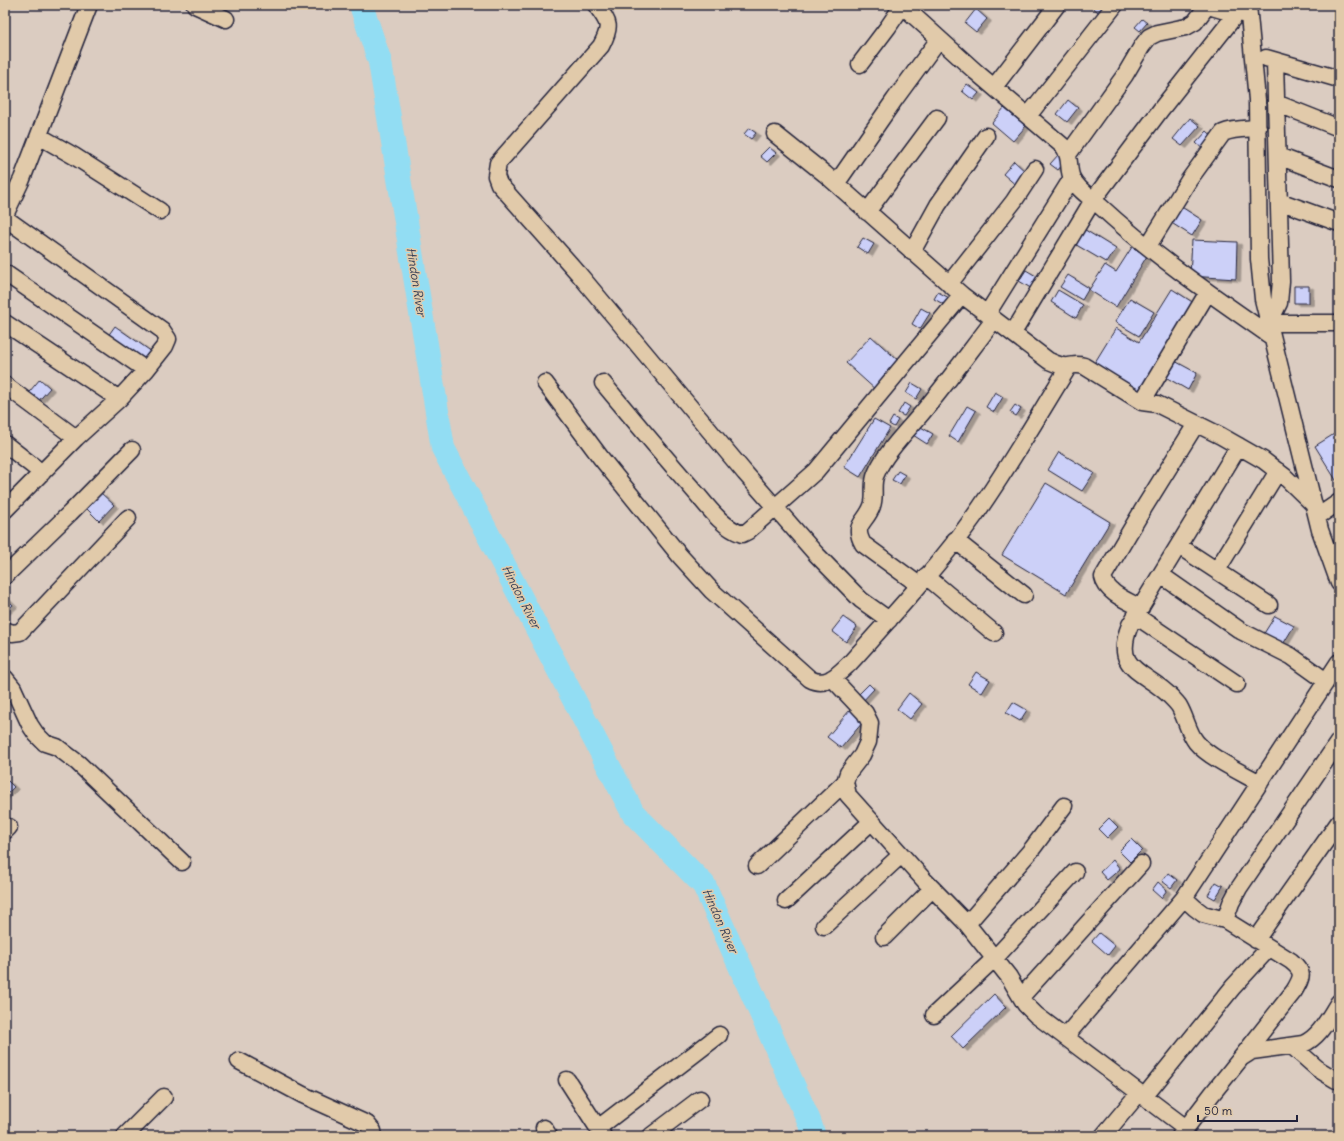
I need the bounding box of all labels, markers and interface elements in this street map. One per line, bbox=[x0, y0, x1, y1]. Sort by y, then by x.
water label: Hindon River bbox=[404, 246, 430, 319]
water label: Hindon River bbox=[499, 562, 545, 633]
water label: Hindon River bbox=[699, 886, 742, 957]
scale bar bbox=[1198, 1097, 1297, 1123]
text: 50 m bbox=[1204, 1103, 1233, 1118]

